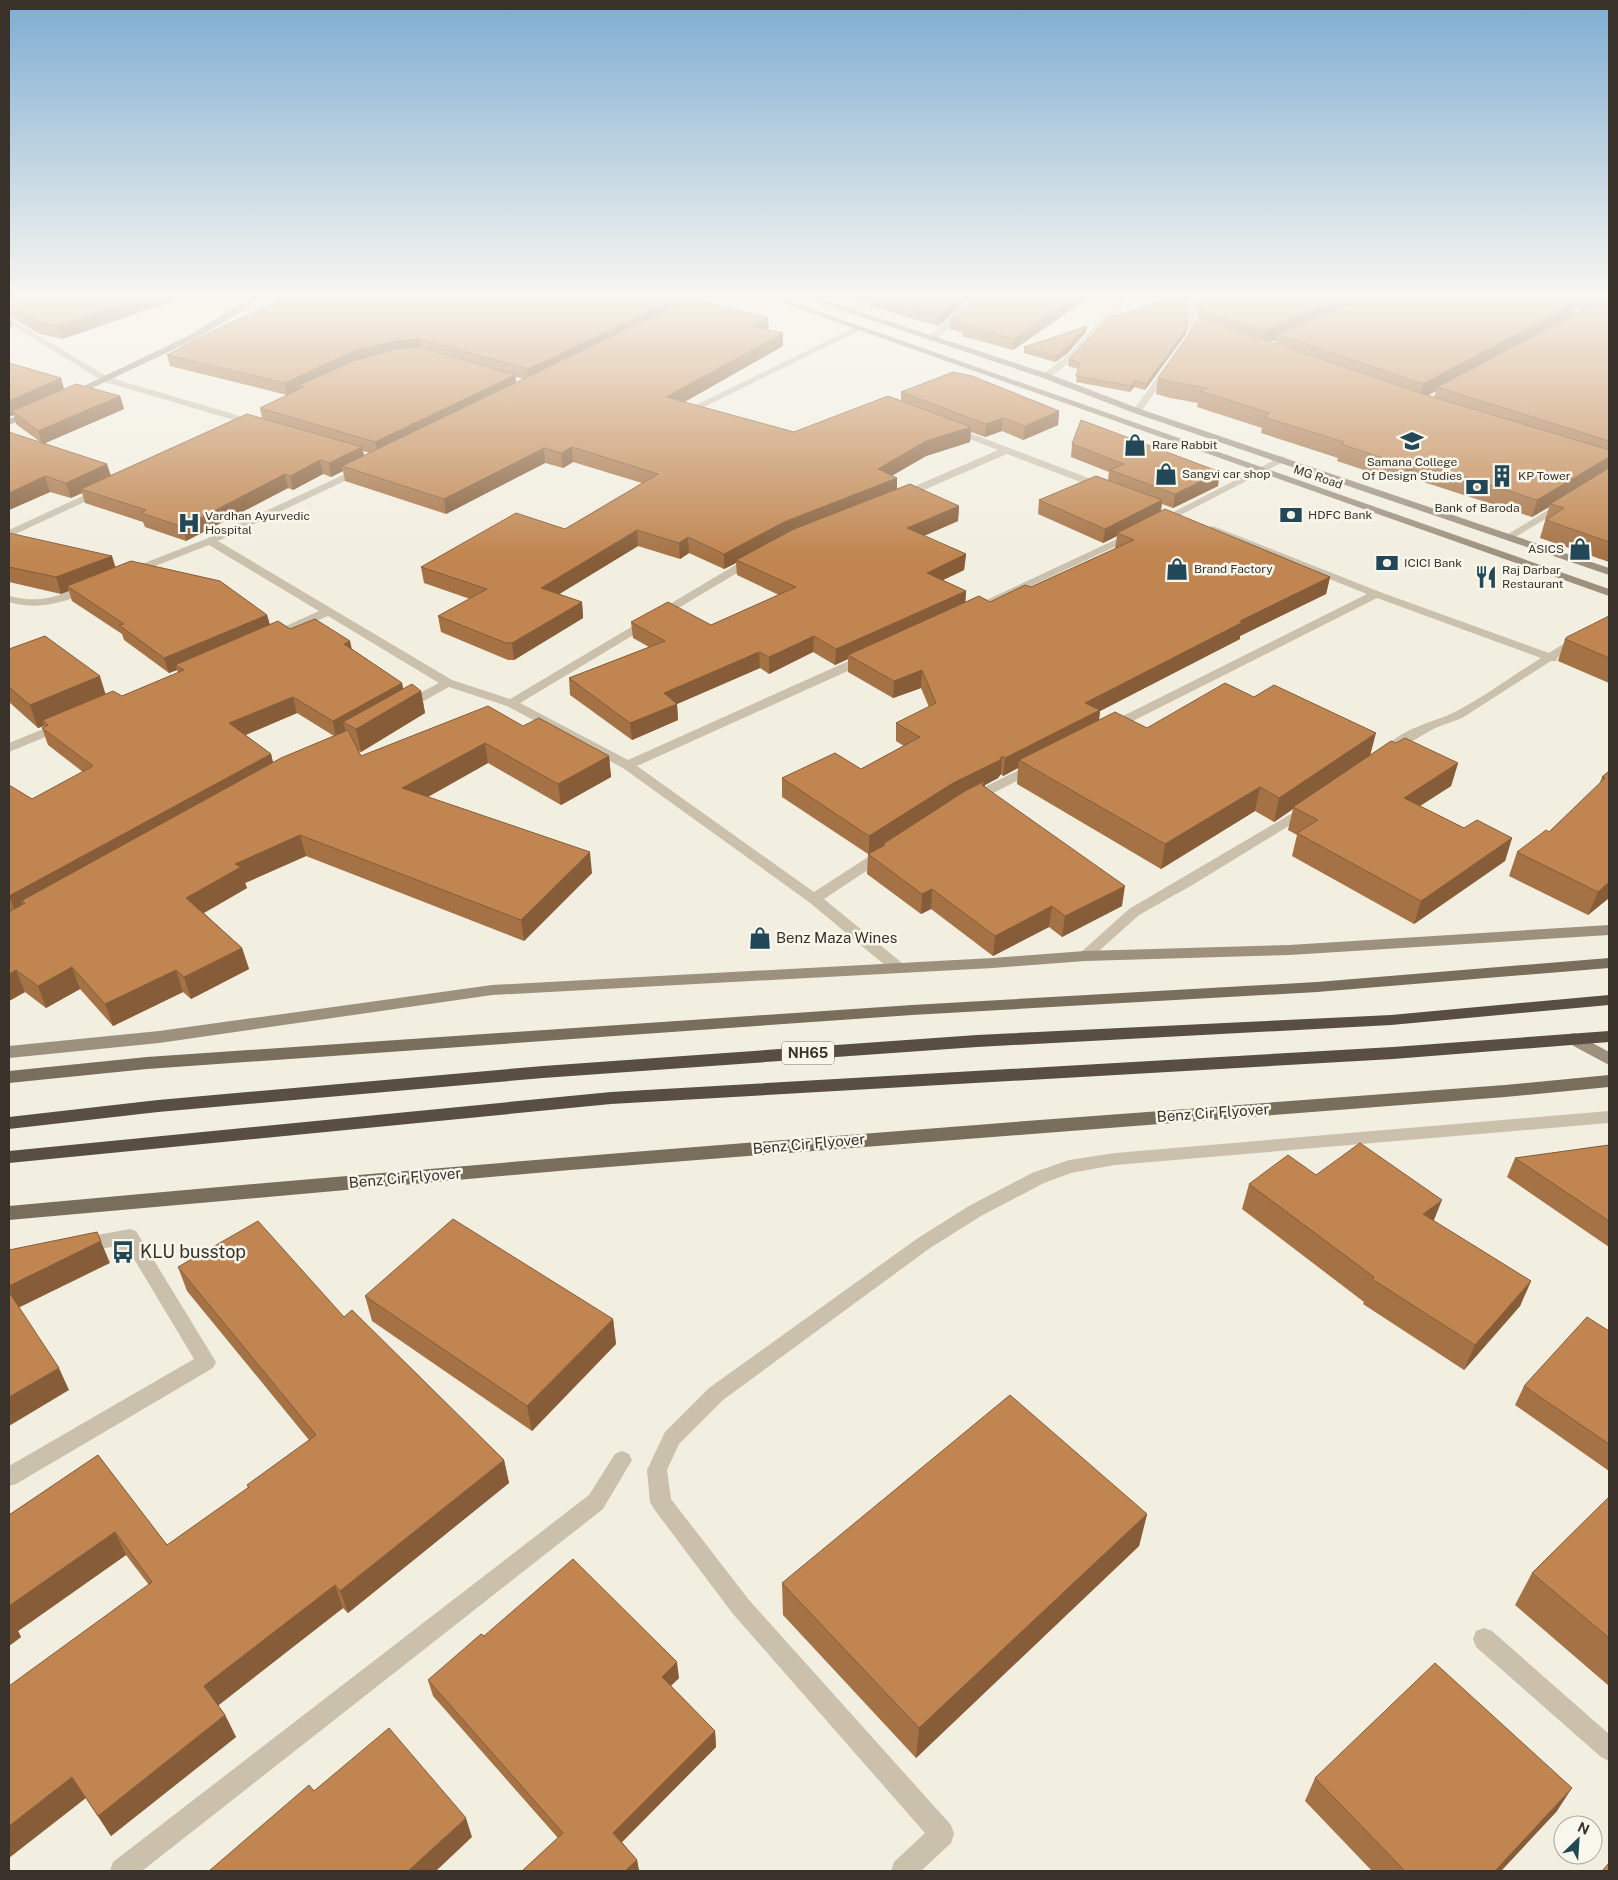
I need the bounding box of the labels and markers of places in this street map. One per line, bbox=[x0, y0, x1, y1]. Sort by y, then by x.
school or university icon: Samana College Of Design Studies bbox=[1399, 428, 1425, 454]
shop icon: Rare Rabbit bbox=[1122, 432, 1148, 458]
place label: Rare Rabbit bbox=[1152, 438, 1218, 452]
place label: Samana College Of Design Studies bbox=[1362, 455, 1462, 483]
shop icon: Sangvi car shop bbox=[1153, 461, 1179, 487]
building icon: KP Tower bbox=[1489, 463, 1515, 489]
place label: Sangvi car shop bbox=[1182, 467, 1270, 481]
place label: KP Tower bbox=[1518, 469, 1571, 483]
bank icon: Bank of Baroda bbox=[1464, 474, 1490, 500]
place label: Bank of Baroda bbox=[1434, 501, 1520, 515]
bank icon: HDFC Bank bbox=[1278, 502, 1304, 528]
place label: HDFC Bank bbox=[1308, 508, 1372, 522]
place label: Vardhan Ayurvedic Hospital bbox=[205, 509, 310, 537]
hospital icon: Vardhan Ayurvedic Hospital bbox=[176, 510, 202, 536]
shop icon: ASICS bbox=[1567, 536, 1593, 562]
place label: ASICS bbox=[1528, 542, 1564, 556]
bank icon: ICICI Bank bbox=[1374, 550, 1400, 576]
shop icon: Brand Factory bbox=[1164, 556, 1190, 582]
place label: ICICI Bank bbox=[1404, 556, 1462, 570]
place label: Brand Factory bbox=[1194, 562, 1273, 576]
place label: Raj Darbar Restaurant bbox=[1502, 563, 1564, 591]
restaurant icon: Raj Darbar Restaurant bbox=[1473, 564, 1499, 590]
shop icon: Benz Maza Wines bbox=[747, 925, 773, 951]
place label: Benz Maza Wines bbox=[776, 929, 897, 946]
bus stop icon: KLU busstop bbox=[110, 1239, 136, 1265]
place label: KLU busstop bbox=[140, 1241, 246, 1262]

